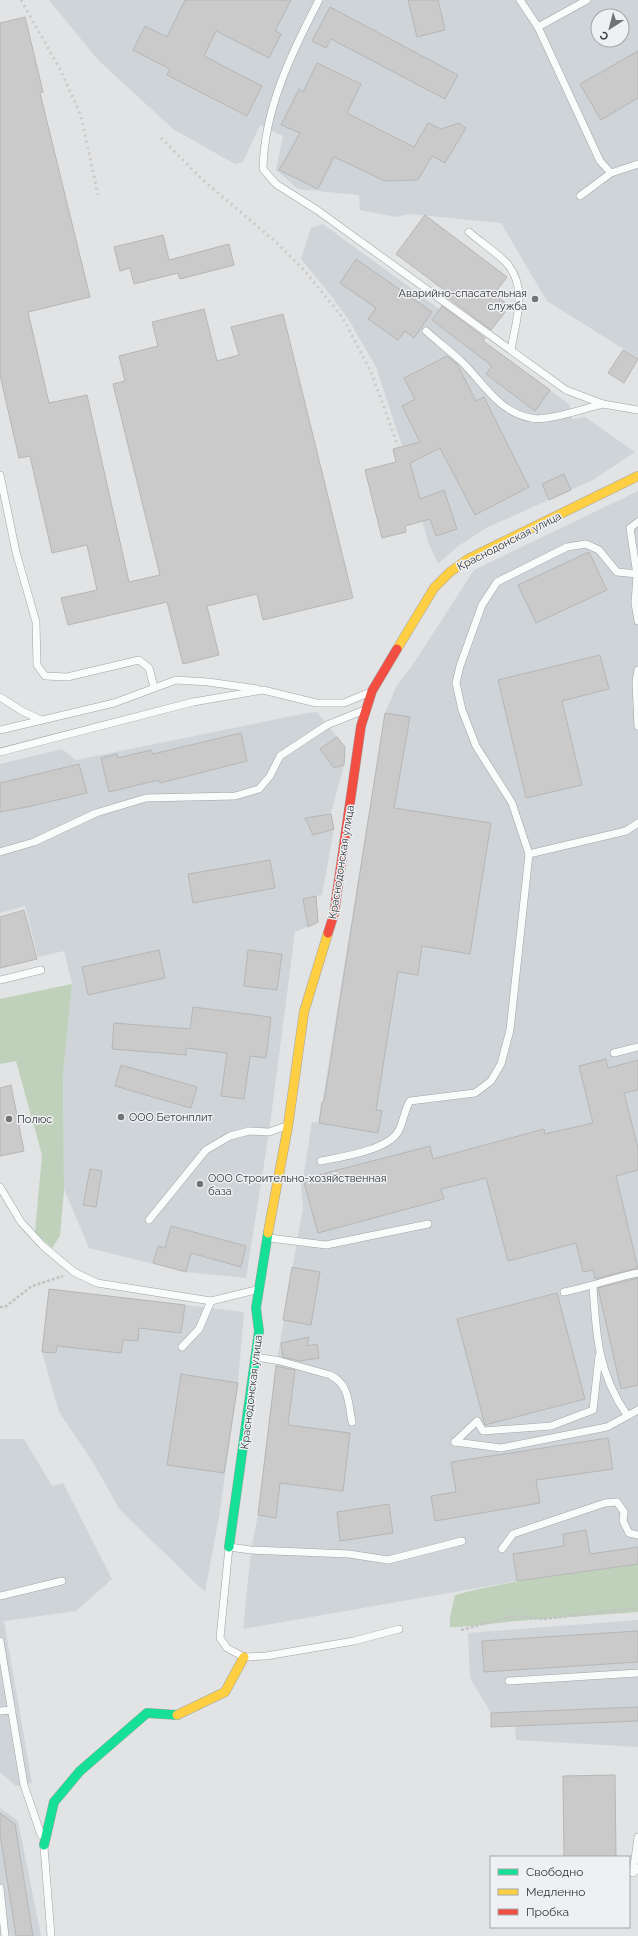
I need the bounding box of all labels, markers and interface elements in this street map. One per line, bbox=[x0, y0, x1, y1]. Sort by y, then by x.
north arrow bbox=[590, 8, 630, 48]
text: С bbox=[597, 28, 611, 43]
place label: Аварийно-спасательная служба bbox=[399, 287, 527, 313]
marker: Аварийно-спасательная служба bbox=[530, 294, 540, 304]
street label: Краснодонская улица bbox=[455, 510, 563, 573]
street label: Краснодонская улица bbox=[326, 804, 357, 920]
place label: ООО Бетонплит bbox=[129, 1111, 213, 1124]
marker: ООО Бетонплит bbox=[116, 1112, 126, 1122]
place label: Полюс bbox=[17, 1113, 52, 1126]
marker: Полюс bbox=[4, 1114, 14, 1124]
place label: ООО Строительно-хозяйственная база bbox=[208, 1172, 387, 1198]
marker: ООО Строительно-хозяйственная база bbox=[195, 1179, 205, 1189]
street label: Краснодонская улица bbox=[238, 1334, 265, 1450]
legend bbox=[490, 1856, 630, 1928]
text: Свободно bbox=[526, 1865, 583, 1879]
text: Медленно bbox=[526, 1885, 585, 1899]
text: Пробка bbox=[526, 1905, 569, 1919]

